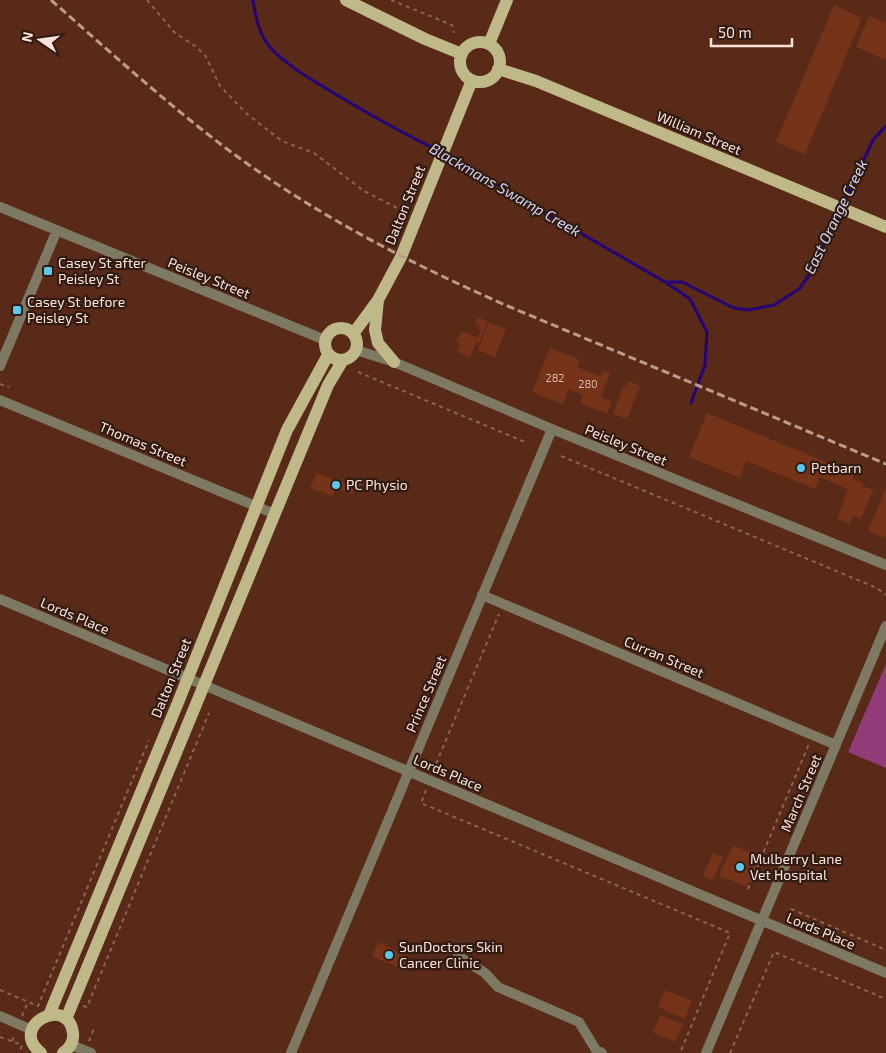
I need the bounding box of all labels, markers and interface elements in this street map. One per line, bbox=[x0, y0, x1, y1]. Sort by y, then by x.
north arrow bbox=[15, 15, 65, 65]
scale bar bbox=[711, 15, 792, 47]
text: 50 m bbox=[718, 23, 752, 41]
text: N bbox=[17, 30, 36, 44]
street label: William Street bbox=[654, 107, 744, 158]
water label: Blackmans Swamp Creek bbox=[427, 138, 584, 240]
water label: East Orange Creek bbox=[800, 156, 871, 277]
street label: Dalton Street bbox=[381, 162, 428, 247]
street label: Peisley Street bbox=[166, 253, 253, 302]
place label: Casey St after Peisley St bbox=[58, 254, 147, 287]
marker: Casey St after Peisley St bbox=[42, 265, 54, 277]
place label: Casey St before Peisley St bbox=[27, 293, 125, 326]
marker: Casey St before Peisley St bbox=[11, 304, 23, 316]
house number: 282 bbox=[545, 371, 565, 384]
house number: 280 bbox=[578, 377, 598, 390]
street label: Thomas Street bbox=[97, 417, 189, 470]
street label: Peisley Street bbox=[583, 420, 670, 469]
place label: Petbarn bbox=[811, 459, 861, 476]
marker: Petbarn bbox=[795, 462, 807, 474]
place label: PC Physio bbox=[346, 476, 408, 493]
marker: PC Physio bbox=[330, 479, 342, 491]
street label: Lords Place bbox=[38, 593, 112, 638]
street label: Curran Street bbox=[622, 632, 707, 681]
street label: Dalton Street bbox=[147, 635, 194, 720]
street label: Prince Street bbox=[402, 653, 449, 735]
street label: Lords Place bbox=[411, 750, 485, 795]
street label: March Street bbox=[777, 752, 824, 834]
place label: Mulberry Lane Vet Hospital bbox=[750, 850, 842, 883]
marker: Mulberry Lane Vet Hospital bbox=[734, 861, 746, 873]
street label: Lords Place bbox=[784, 908, 858, 953]
place label: SunDoctors Skin Cancer Clinic bbox=[399, 938, 503, 971]
marker: SunDoctors Skin Cancer Clinic bbox=[383, 949, 395, 961]

